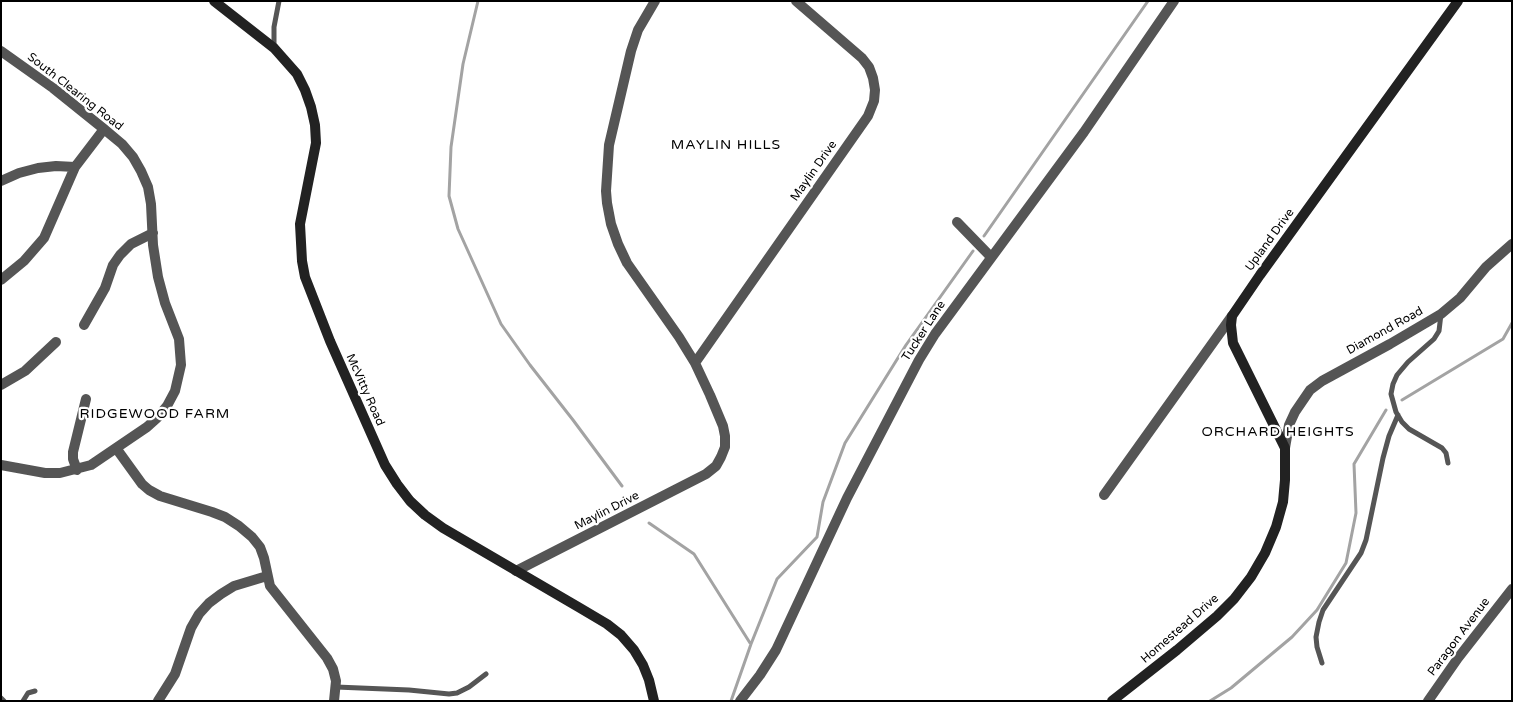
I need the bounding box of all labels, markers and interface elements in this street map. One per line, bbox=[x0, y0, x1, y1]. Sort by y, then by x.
street label: South Clearing Road bbox=[24, 50, 126, 134]
district label: MAYLIN HILLS bbox=[669, 137, 783, 153]
street label: Maylin Drive bbox=[788, 138, 840, 204]
street label: Upland Drive bbox=[1243, 206, 1297, 274]
street label: Tucker Lane bbox=[899, 298, 949, 364]
street label: Diamond Road bbox=[1344, 304, 1426, 358]
street label: McVitty Road bbox=[343, 352, 387, 428]
district label: RIDGEWOOD FARM bbox=[78, 406, 232, 422]
district label: ORCHARD HEIGHTS bbox=[1200, 424, 1356, 440]
street label: Maylin Drive bbox=[572, 489, 642, 533]
street label: Homestead Drive bbox=[1138, 591, 1222, 667]
street label: Paragon Avenue bbox=[1425, 595, 1493, 679]

